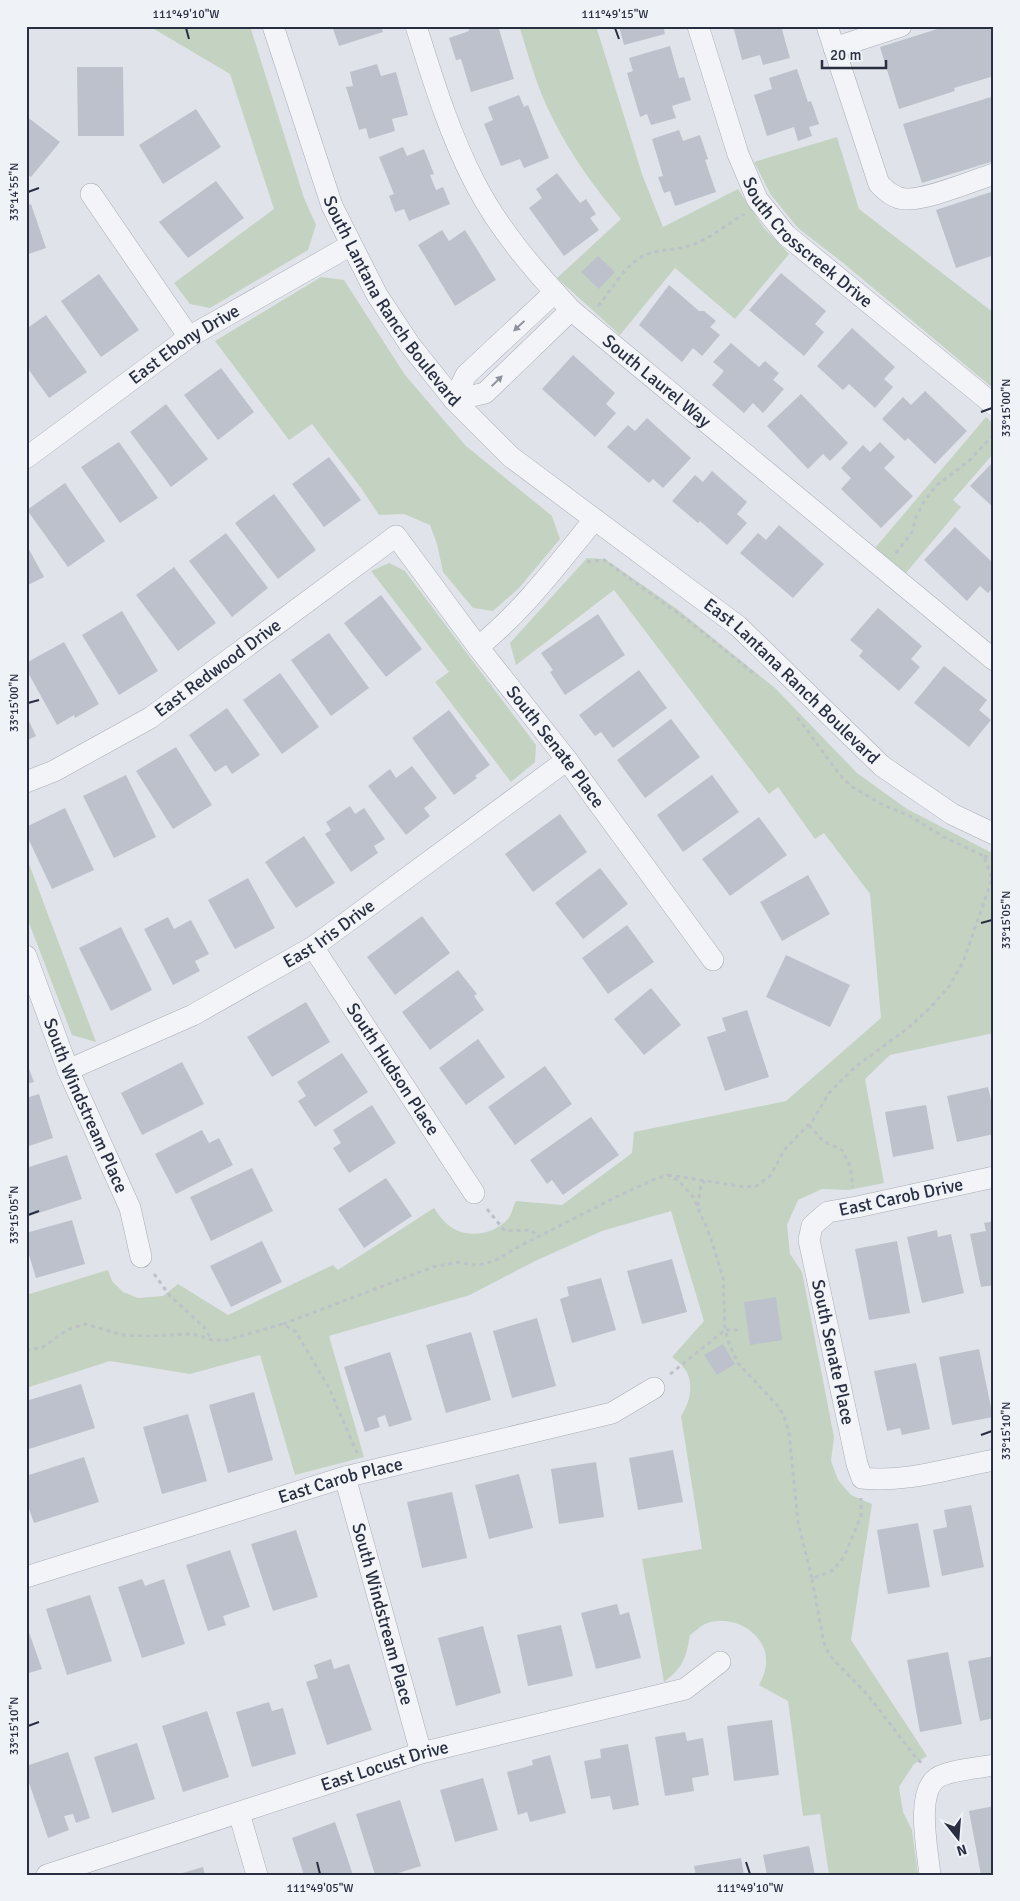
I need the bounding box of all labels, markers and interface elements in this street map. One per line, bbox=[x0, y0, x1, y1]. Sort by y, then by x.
text: 111°49'10"W bbox=[152, 7, 220, 22]
text: 111°49'15"W bbox=[581, 7, 649, 22]
scale bar bbox=[822, 38, 886, 70]
text: 20 m bbox=[830, 46, 861, 64]
text: 33°14'55"N bbox=[7, 163, 22, 221]
street label: South Crosscreek Drive bbox=[738, 174, 877, 312]
street label: South Lantana Ranch Boulevard bbox=[318, 193, 465, 411]
street label: East Ebony Drive bbox=[124, 300, 243, 389]
one-way arrow bbox=[513, 320, 525, 332]
street label: South Laurel Way bbox=[598, 330, 716, 433]
one-way arrow bbox=[491, 375, 503, 387]
text: 33°15'00"N bbox=[999, 379, 1014, 437]
street label: East Lantana Ranch Boulevard bbox=[700, 593, 884, 769]
street label: East Redwood Drive bbox=[150, 614, 285, 722]
text: 33°15'00"N bbox=[7, 674, 22, 732]
street label: South Senate Place bbox=[502, 681, 609, 812]
text: 33°15'05"N bbox=[999, 891, 1014, 949]
street label: East Iris Drive bbox=[279, 894, 379, 973]
street label: South Hudson Place bbox=[342, 999, 444, 1140]
street label: South Windstream Place bbox=[39, 1015, 133, 1196]
street label: East Carob Drive bbox=[837, 1173, 965, 1221]
text: 33°15'05"N bbox=[7, 1186, 22, 1244]
street label: South Senate Place bbox=[807, 1277, 859, 1427]
text: 33°15'10"N bbox=[999, 1402, 1014, 1460]
street label: East Carob Place bbox=[275, 1453, 405, 1508]
street label: South Windstream Place bbox=[347, 1520, 418, 1707]
text: 33°15'10"N bbox=[7, 1697, 22, 1755]
street label: East Locust Drive bbox=[318, 1736, 451, 1796]
north arrow bbox=[932, 1814, 982, 1864]
text: N bbox=[955, 1840, 969, 1860]
text: 111°49'05"W bbox=[286, 1881, 354, 1896]
text: 111°49'10"W bbox=[716, 1881, 784, 1896]

